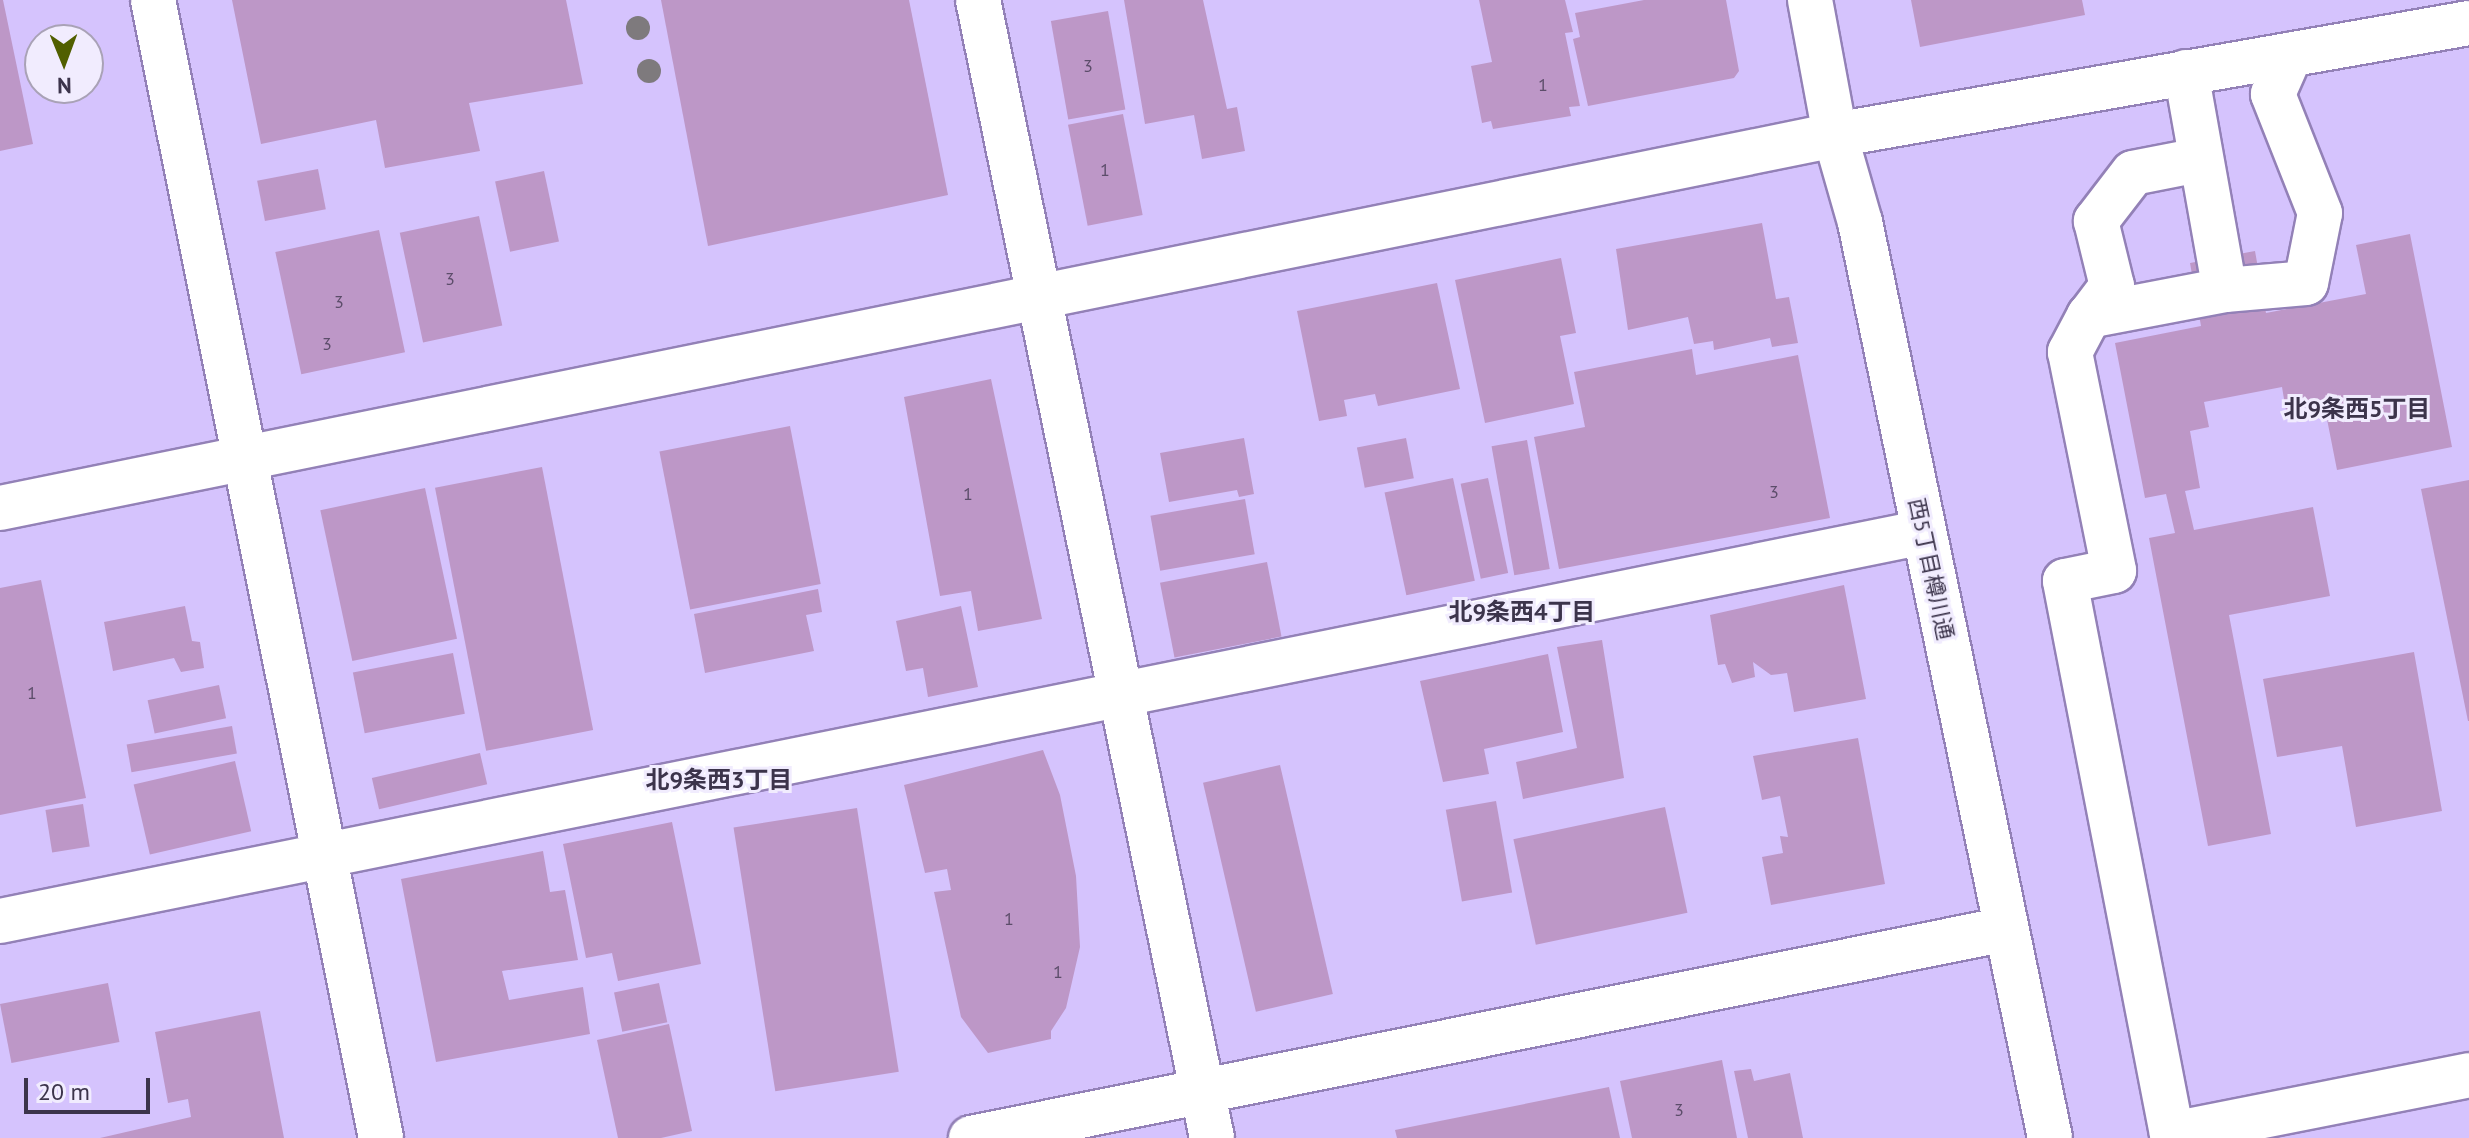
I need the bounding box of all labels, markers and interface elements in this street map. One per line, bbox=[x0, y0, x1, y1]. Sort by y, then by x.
north arrow bbox=[24, 24, 104, 104]
house number: 3 bbox=[1083, 55, 1093, 77]
text: N bbox=[57, 72, 72, 100]
house number: 1 bbox=[1538, 74, 1548, 96]
house number: 1 bbox=[1100, 159, 1110, 181]
house number: 3 bbox=[445, 268, 455, 290]
house number: 3 bbox=[334, 291, 344, 313]
house number: 3 bbox=[322, 333, 332, 355]
district label: 北9条西5丁目 bbox=[2283, 395, 2431, 423]
house number: 3 bbox=[1769, 481, 1779, 503]
house number: 1 bbox=[963, 483, 973, 505]
street label: 西5丁目樽川通 bbox=[1903, 496, 1959, 642]
district label: 北9条西4丁目 bbox=[1448, 598, 1596, 626]
house number: 1 bbox=[27, 682, 37, 704]
district label: 北9条西3丁目 bbox=[645, 766, 793, 794]
house number: 1 bbox=[1004, 908, 1014, 930]
house number: 1 bbox=[1053, 961, 1063, 983]
scale bar bbox=[28, 1062, 154, 1112]
text: 20 m bbox=[38, 1076, 90, 1107]
house number: 3 bbox=[1674, 1099, 1684, 1121]

